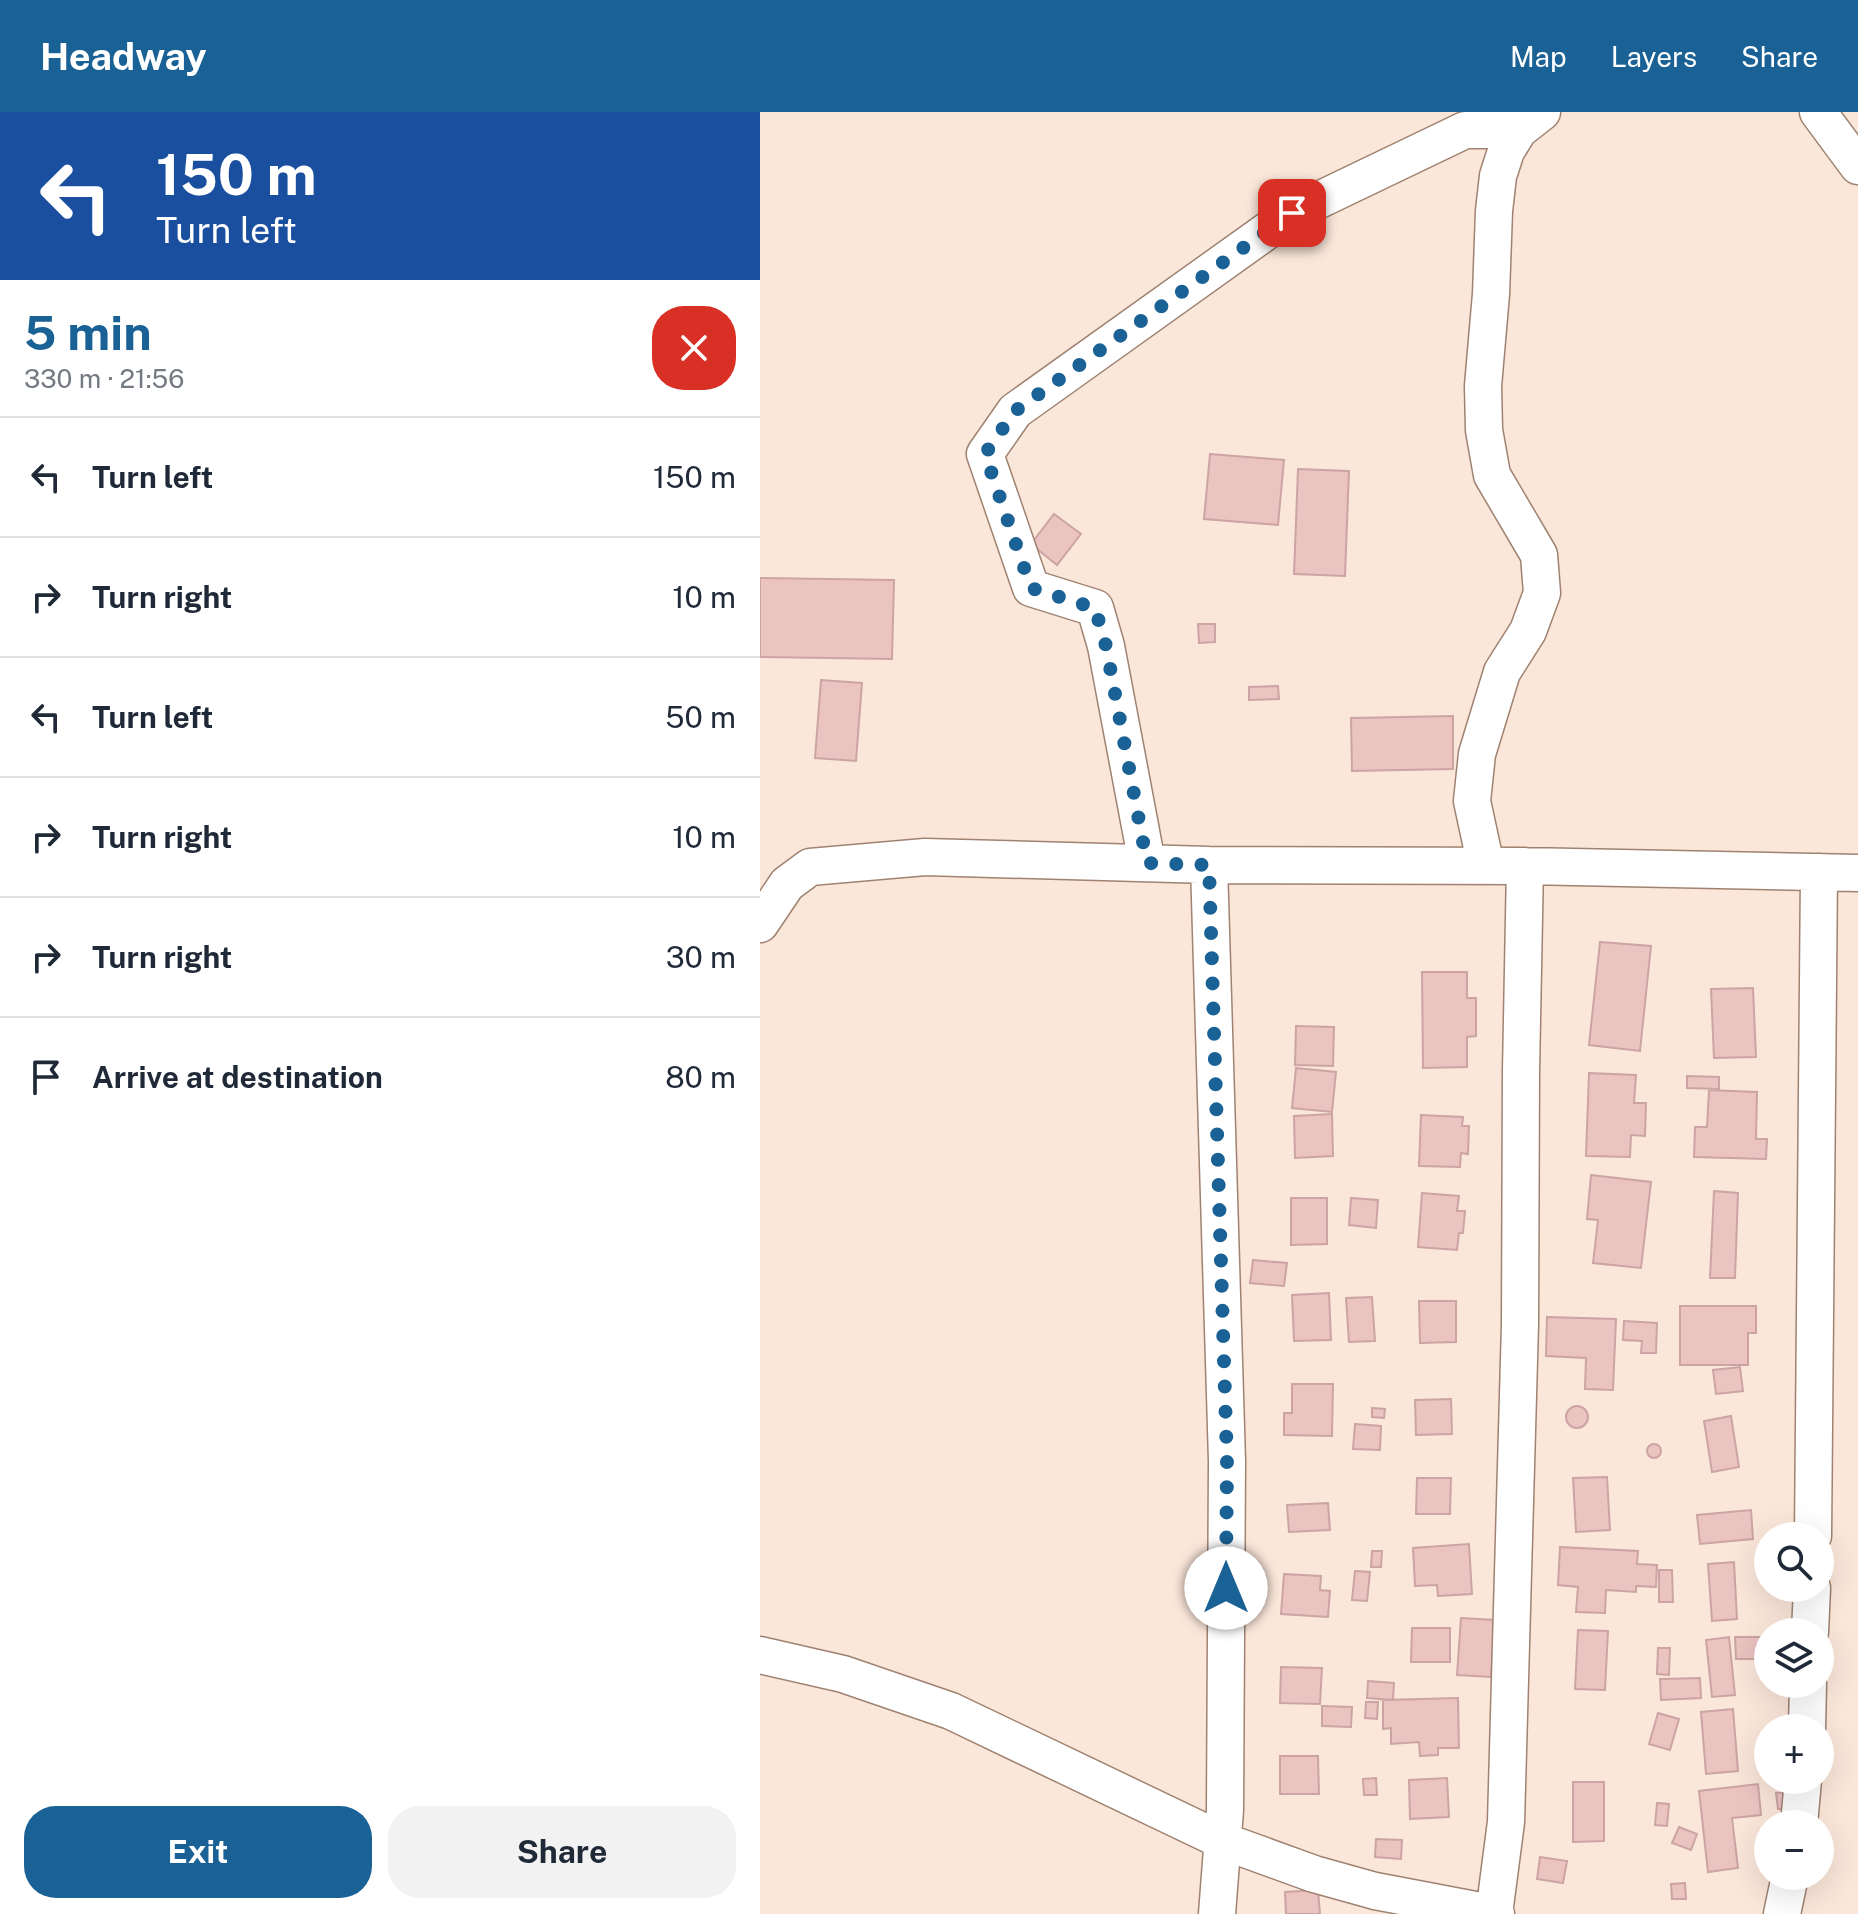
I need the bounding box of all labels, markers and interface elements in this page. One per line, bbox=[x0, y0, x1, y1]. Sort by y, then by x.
text: Headway bbox=[40, 34, 207, 79]
text: Map bbox=[1510, 40, 1567, 73]
text: Layers bbox=[1611, 40, 1697, 73]
text: Share bbox=[1741, 40, 1818, 73]
text: 150 m bbox=[156, 142, 317, 208]
icon: left bbox=[24, 144, 128, 248]
pin bbox=[1258, 179, 1326, 247]
icon: arrive bbox=[1270, 191, 1314, 235]
text: Turn left bbox=[156, 209, 297, 251]
text: 5 min bbox=[24, 304, 152, 361]
button: close bbox=[652, 306, 736, 390]
text: 330 m · 21:56 bbox=[24, 363, 184, 394]
icon: left bbox=[24, 455, 68, 499]
text: Turn left bbox=[92, 459, 213, 495]
text: 150 m bbox=[653, 459, 736, 495]
icon: right bbox=[24, 575, 68, 619]
text: Turn right bbox=[92, 579, 232, 615]
text: 10 m bbox=[672, 579, 736, 615]
icon: left bbox=[24, 695, 68, 739]
text: Turn left bbox=[92, 699, 213, 735]
text: 50 m bbox=[665, 699, 736, 735]
icon: right bbox=[24, 815, 68, 859]
text: Turn right bbox=[92, 819, 232, 855]
text: 10 m bbox=[672, 819, 736, 855]
icon: right bbox=[24, 935, 68, 979]
text: Turn right bbox=[92, 939, 232, 975]
text: 30 m bbox=[666, 939, 736, 975]
icon: arrive bbox=[24, 1055, 68, 1099]
text: Arrive at destination bbox=[92, 1059, 383, 1095]
text: 80 m bbox=[665, 1059, 736, 1095]
map controls bbox=[1754, 1522, 1834, 1890]
button: search bbox=[1754, 1522, 1834, 1602]
position arrow bbox=[1184, 1546, 1268, 1630]
button: layers bbox=[1754, 1618, 1834, 1698]
button: + bbox=[1754, 1714, 1834, 1794]
button: Exit bbox=[24, 1806, 372, 1898]
button: Share bbox=[388, 1806, 736, 1898]
button: − bbox=[1754, 1810, 1834, 1890]

